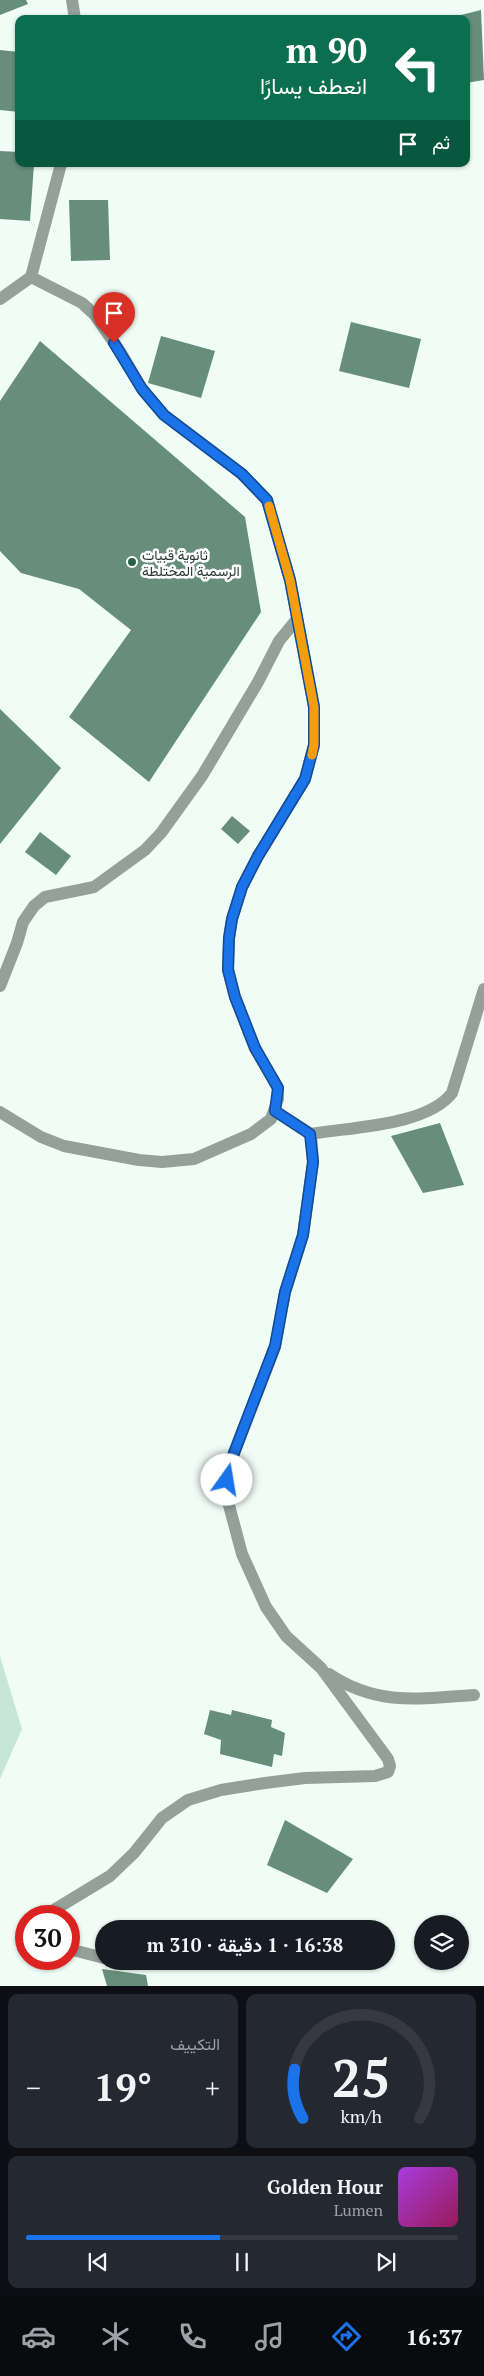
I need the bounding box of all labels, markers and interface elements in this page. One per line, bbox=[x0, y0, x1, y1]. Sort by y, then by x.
text: 90 m bbox=[286, 27, 367, 73]
icon: left bbox=[385, 35, 450, 100]
text: انعطف يسارًا bbox=[260, 71, 367, 100]
text: ثم bbox=[432, 129, 450, 154]
icon: arrive bbox=[394, 130, 422, 158]
pin bbox=[93, 292, 135, 343]
icon: arrive bbox=[100, 299, 128, 327]
place label: ثانوية قبيات الرسمية المختلطة bbox=[142, 545, 240, 580]
marker: ثانوية قبيات الرسمية المختلطة bbox=[126, 556, 138, 568]
position arrow bbox=[200, 1453, 252, 1505]
speed limit sign: 30 bbox=[15, 1905, 80, 1970]
map controls bbox=[414, 1915, 469, 1970]
button: layers bbox=[414, 1915, 469, 1970]
text: 16:38 · 1 دقيقة · 310 m bbox=[147, 1932, 343, 1957]
text: التكييف bbox=[170, 2033, 220, 2055]
text: 25 bbox=[332, 2043, 390, 2112]
text: 19° bbox=[94, 2062, 152, 2112]
text: − bbox=[26, 2069, 41, 2106]
text: + bbox=[205, 2069, 220, 2106]
text: km/h bbox=[340, 2104, 382, 2128]
text: Golden Hour bbox=[267, 2174, 383, 2199]
text: Lumen bbox=[334, 2199, 383, 2221]
icon: previous bbox=[84, 2248, 112, 2276]
icon: pause bbox=[228, 2248, 256, 2276]
icon: next bbox=[372, 2248, 400, 2276]
icon: car bbox=[21, 2319, 56, 2354]
icon: climate bbox=[98, 2319, 133, 2354]
icon: phone bbox=[175, 2319, 210, 2354]
icon: music bbox=[252, 2319, 287, 2354]
icon: directions bbox=[329, 2319, 364, 2354]
text: 16:37 bbox=[406, 2322, 463, 2351]

